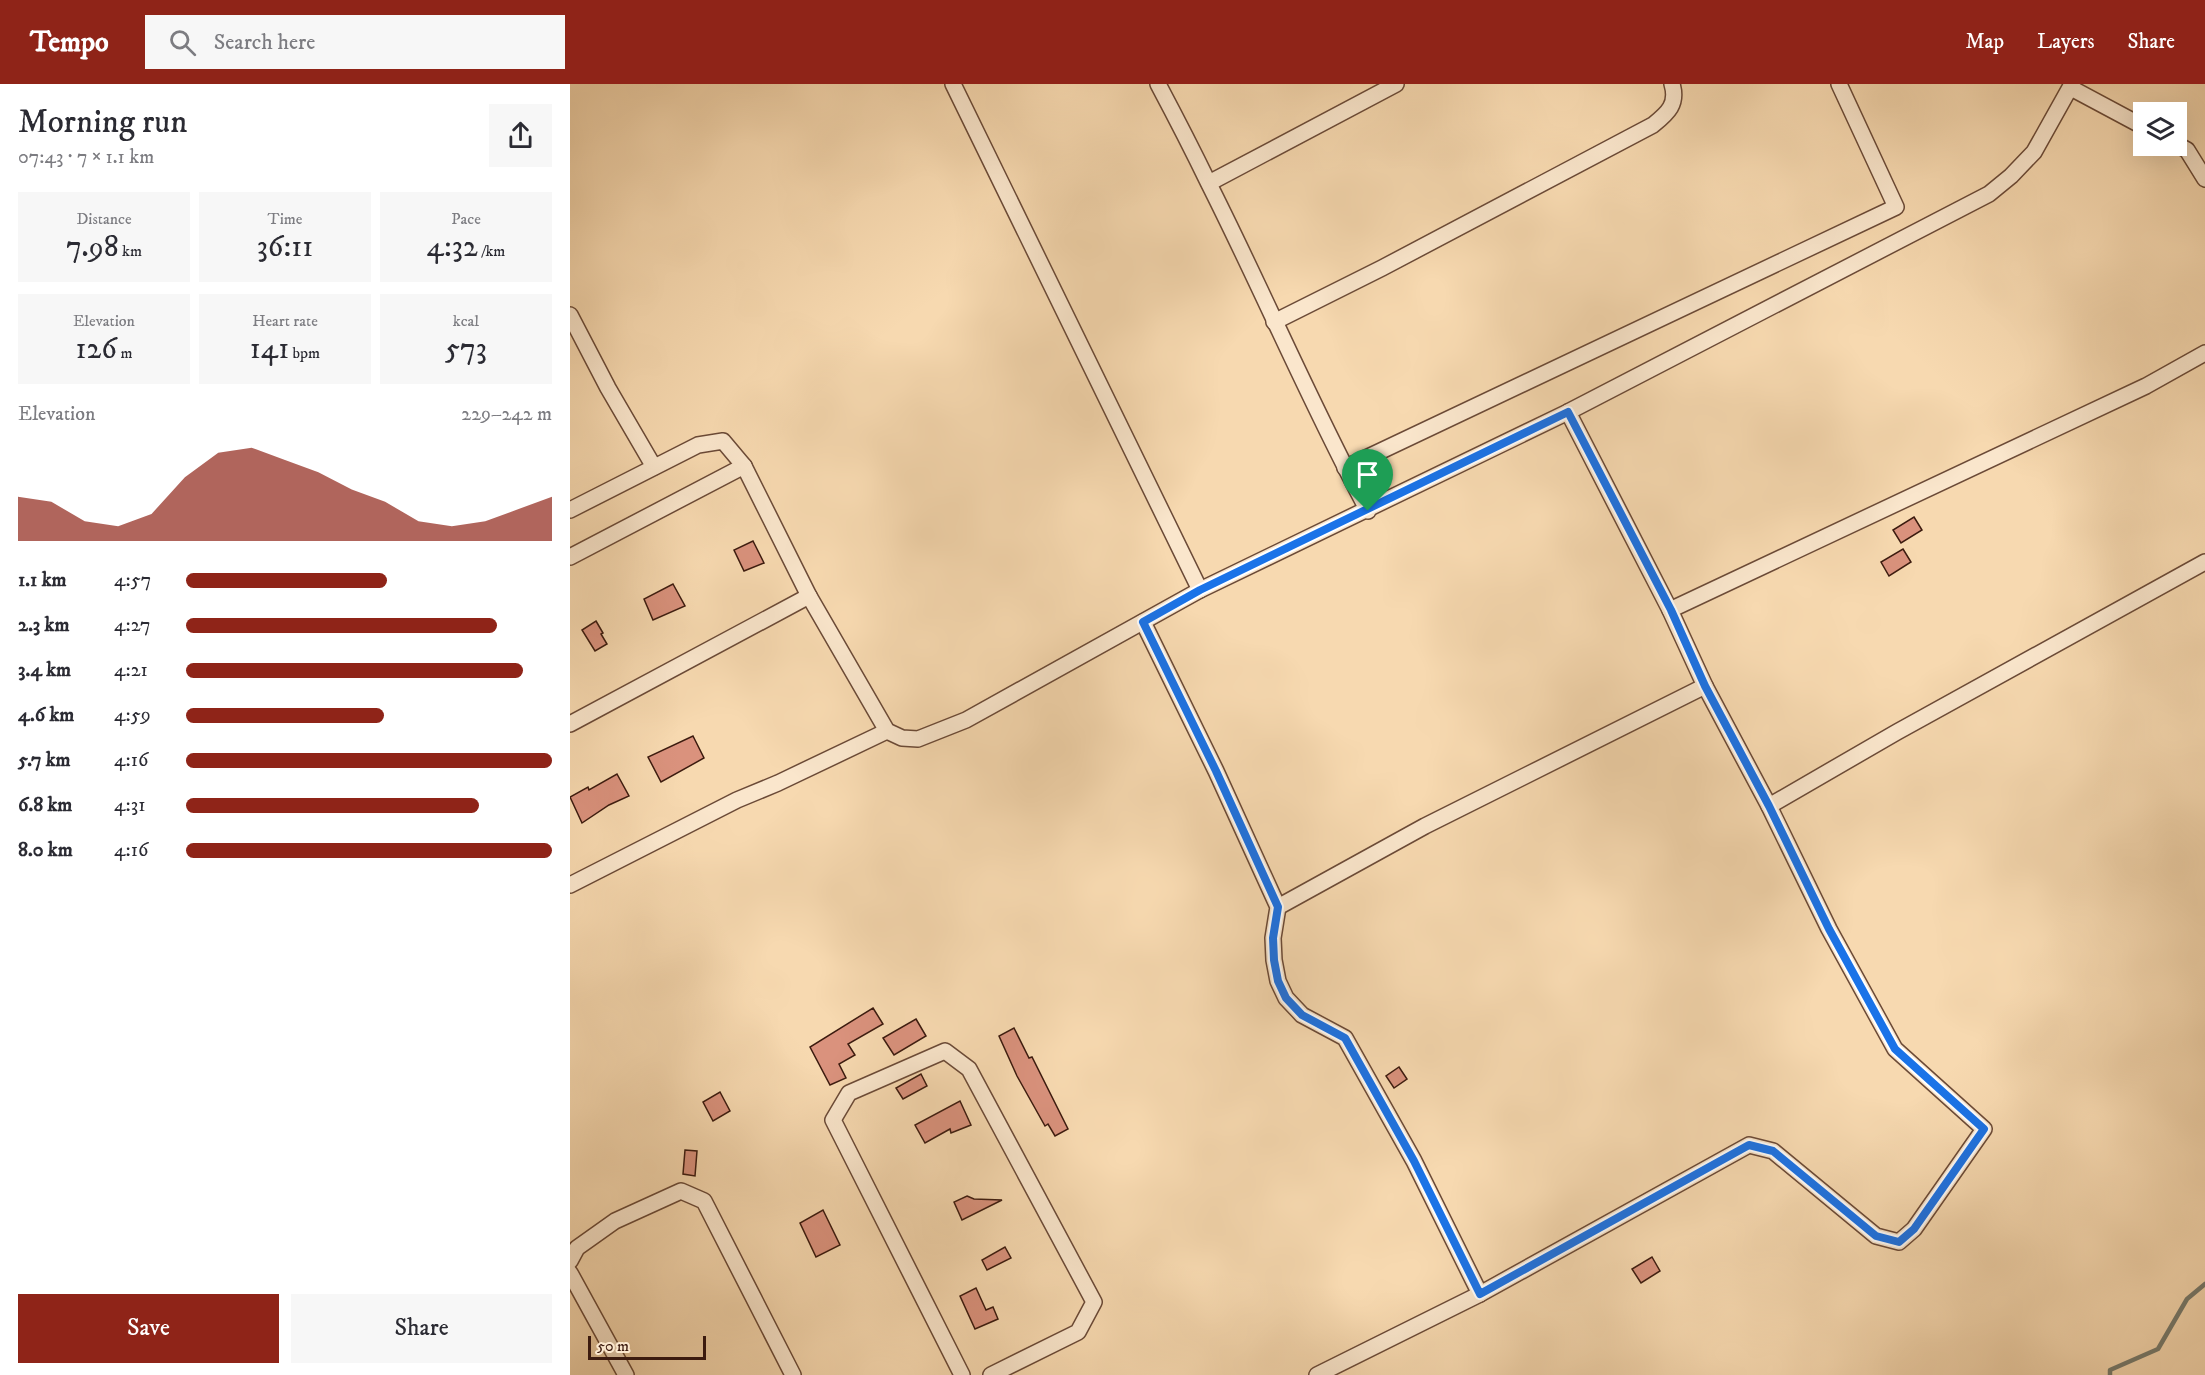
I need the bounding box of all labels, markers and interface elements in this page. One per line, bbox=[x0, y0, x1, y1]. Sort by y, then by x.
search box bbox=[145, 15, 565, 69]
text: Tempo bbox=[30, 25, 109, 60]
icon: search bbox=[166, 26, 199, 59]
text: Search here bbox=[214, 29, 315, 56]
text: Map bbox=[1965, 29, 2004, 55]
text: Layers bbox=[2037, 29, 2095, 55]
text: Share bbox=[2128, 29, 2175, 55]
text: Morning run bbox=[18, 102, 187, 143]
map controls bbox=[2133, 102, 2187, 156]
button: layers bbox=[2133, 102, 2187, 156]
button: share bbox=[489, 104, 552, 167]
text: 07:43 · 7 × 1.1 km bbox=[18, 145, 154, 170]
text: Distance bbox=[76, 209, 132, 229]
text: Time bbox=[268, 209, 302, 229]
text: Pace bbox=[451, 209, 481, 229]
text: 7.98 bbox=[66, 229, 119, 266]
text: 36:11 bbox=[257, 229, 313, 266]
text: 4:32 bbox=[427, 229, 478, 266]
text: km bbox=[119, 241, 142, 261]
text: /km bbox=[478, 241, 505, 261]
text: Elevation bbox=[73, 311, 135, 331]
text: Heart rate bbox=[252, 311, 318, 331]
text: kcal bbox=[453, 311, 479, 331]
text: 126 bbox=[76, 331, 117, 368]
text: 141 bbox=[250, 331, 289, 368]
text: 573 bbox=[445, 331, 487, 368]
text: m bbox=[117, 343, 132, 363]
text: bpm bbox=[289, 343, 320, 363]
text: Elevation bbox=[18, 402, 95, 427]
text: 229–242 m bbox=[461, 402, 552, 427]
pin bbox=[1342, 449, 1393, 511]
icon: arrive bbox=[1351, 458, 1384, 491]
text: 1.1 km bbox=[18, 568, 67, 593]
text: 4:57 bbox=[114, 568, 151, 593]
text: 2.3 km bbox=[18, 613, 70, 638]
text: 4:27 bbox=[114, 613, 151, 638]
text: 3.4 km bbox=[18, 658, 71, 683]
text: 4:21 bbox=[114, 658, 148, 683]
text: 4.6 km bbox=[18, 703, 74, 728]
text: 4:59 bbox=[114, 703, 151, 728]
text: 5.7 km bbox=[18, 748, 71, 773]
text: 4:16 bbox=[114, 748, 148, 773]
text: 6.8 km bbox=[18, 793, 72, 818]
text: 4:31 bbox=[114, 793, 146, 818]
text: 8.0 km bbox=[18, 838, 73, 863]
text: 4:16 bbox=[114, 838, 148, 863]
button: Save bbox=[18, 1294, 279, 1363]
button: Share bbox=[291, 1294, 552, 1363]
scale bar bbox=[588, 1333, 706, 1360]
text: 50 m bbox=[597, 1336, 629, 1356]

